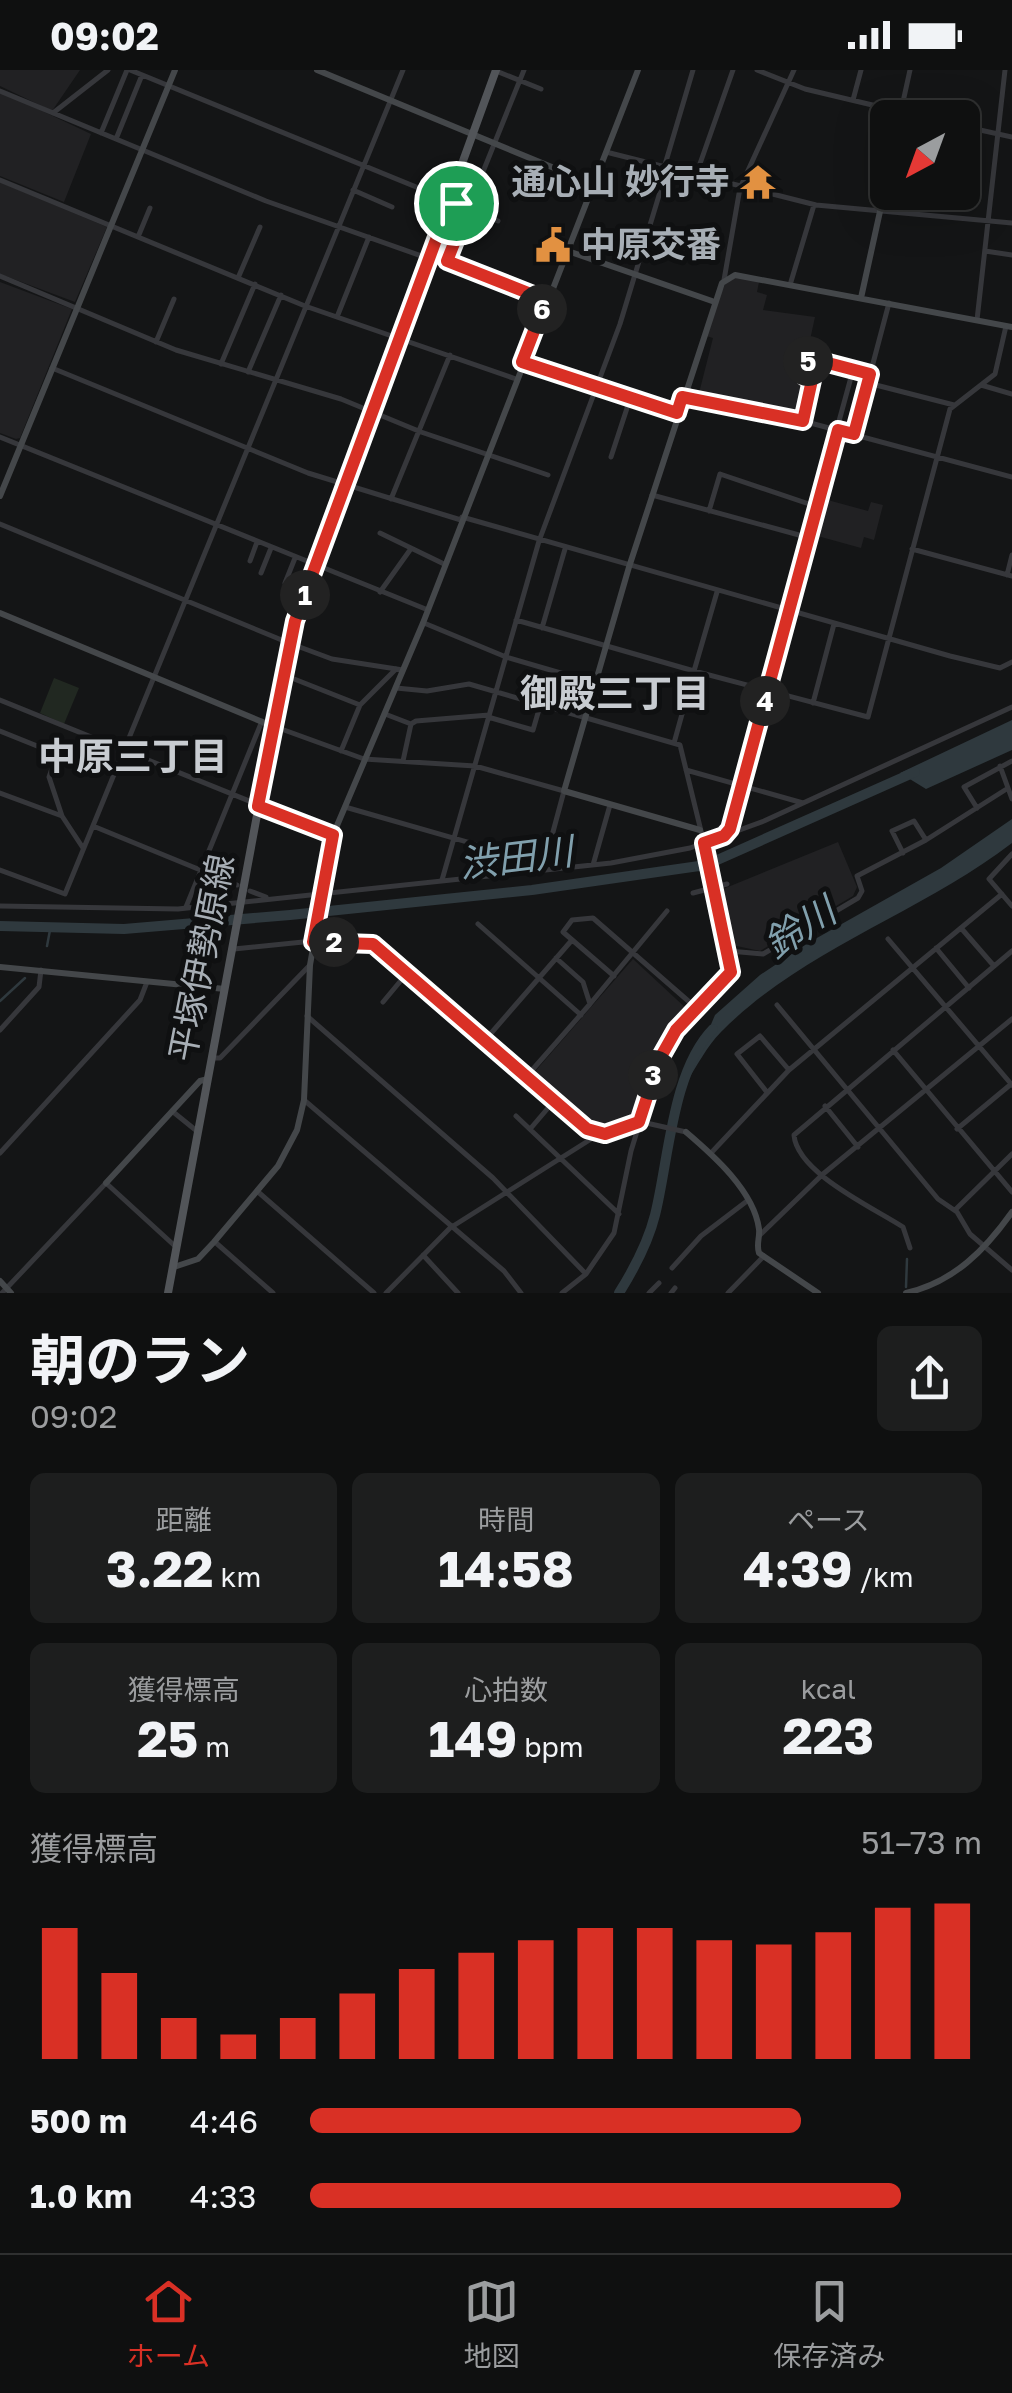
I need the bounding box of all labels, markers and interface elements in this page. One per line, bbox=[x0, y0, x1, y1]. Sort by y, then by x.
text: 09:02 bbox=[50, 13, 159, 58]
north arrow bbox=[870, 100, 980, 210]
map controls bbox=[870, 100, 980, 210]
place label: 通心山 妙行寺 bbox=[511, 160, 730, 202]
pin bbox=[414, 161, 499, 246]
temple icon: 通心山 妙行寺 bbox=[739, 163, 777, 201]
icon: arrive bbox=[429, 176, 484, 231]
place label: 中原交番 bbox=[581, 223, 721, 265]
public building icon: 中原交番 bbox=[534, 226, 572, 264]
pin: 6 bbox=[517, 284, 567, 334]
text: 6 bbox=[533, 292, 551, 325]
pin: 5 bbox=[783, 336, 833, 386]
text: 5 bbox=[799, 344, 817, 377]
pin: 1 bbox=[280, 570, 330, 620]
text: 1 bbox=[298, 578, 312, 611]
district label: 御殿三丁目 bbox=[520, 670, 710, 715]
pin: 4 bbox=[740, 676, 790, 726]
text: 4 bbox=[756, 684, 774, 717]
district label: 中原三丁目 bbox=[38, 733, 228, 778]
water label: 渋田川 bbox=[456, 827, 579, 886]
street label: 平塚伊勢原線 bbox=[160, 851, 242, 1065]
water label: 鈴川 bbox=[755, 885, 847, 966]
pin: 2 bbox=[309, 917, 359, 967]
text: 2 bbox=[325, 925, 343, 958]
pin: 3 bbox=[628, 1050, 678, 1100]
text: 3 bbox=[644, 1058, 662, 1091]
text: 朝のラン bbox=[30, 1326, 250, 1392]
button: share bbox=[877, 1326, 982, 1431]
text: 09:02 bbox=[30, 1397, 117, 1435]
text: 距離 bbox=[156, 1503, 212, 1536]
text: 時間 bbox=[478, 1503, 534, 1536]
text: ペース bbox=[787, 1503, 870, 1536]
text: 3.22 bbox=[106, 1538, 214, 1598]
text: 14:58 bbox=[438, 1538, 574, 1598]
text: 4:39 bbox=[743, 1538, 853, 1598]
text: km bbox=[214, 1560, 261, 1593]
text: /km bbox=[853, 1560, 914, 1593]
text: kcal bbox=[801, 1672, 856, 1705]
text: 獲得標高 bbox=[128, 1673, 240, 1706]
text: 心拍数 bbox=[464, 1673, 548, 1706]
text: 223 bbox=[783, 1705, 874, 1765]
text: 25 bbox=[137, 1708, 198, 1768]
text: 149 bbox=[429, 1708, 517, 1768]
text: m bbox=[198, 1730, 230, 1763]
text: bpm bbox=[517, 1730, 583, 1763]
text: 51–73 m bbox=[861, 1823, 982, 1861]
text: 獲得標高 bbox=[30, 1829, 158, 1867]
text: 500 m bbox=[30, 2102, 127, 2140]
text: 4:46 bbox=[190, 2102, 258, 2140]
text: 1.0 km bbox=[30, 2177, 132, 2215]
text: 4:33 bbox=[190, 2177, 257, 2215]
tab: ホーム bbox=[127, 2274, 210, 2374]
tab: 地図 bbox=[464, 2274, 520, 2374]
tab: 保存済み bbox=[773, 2274, 885, 2374]

